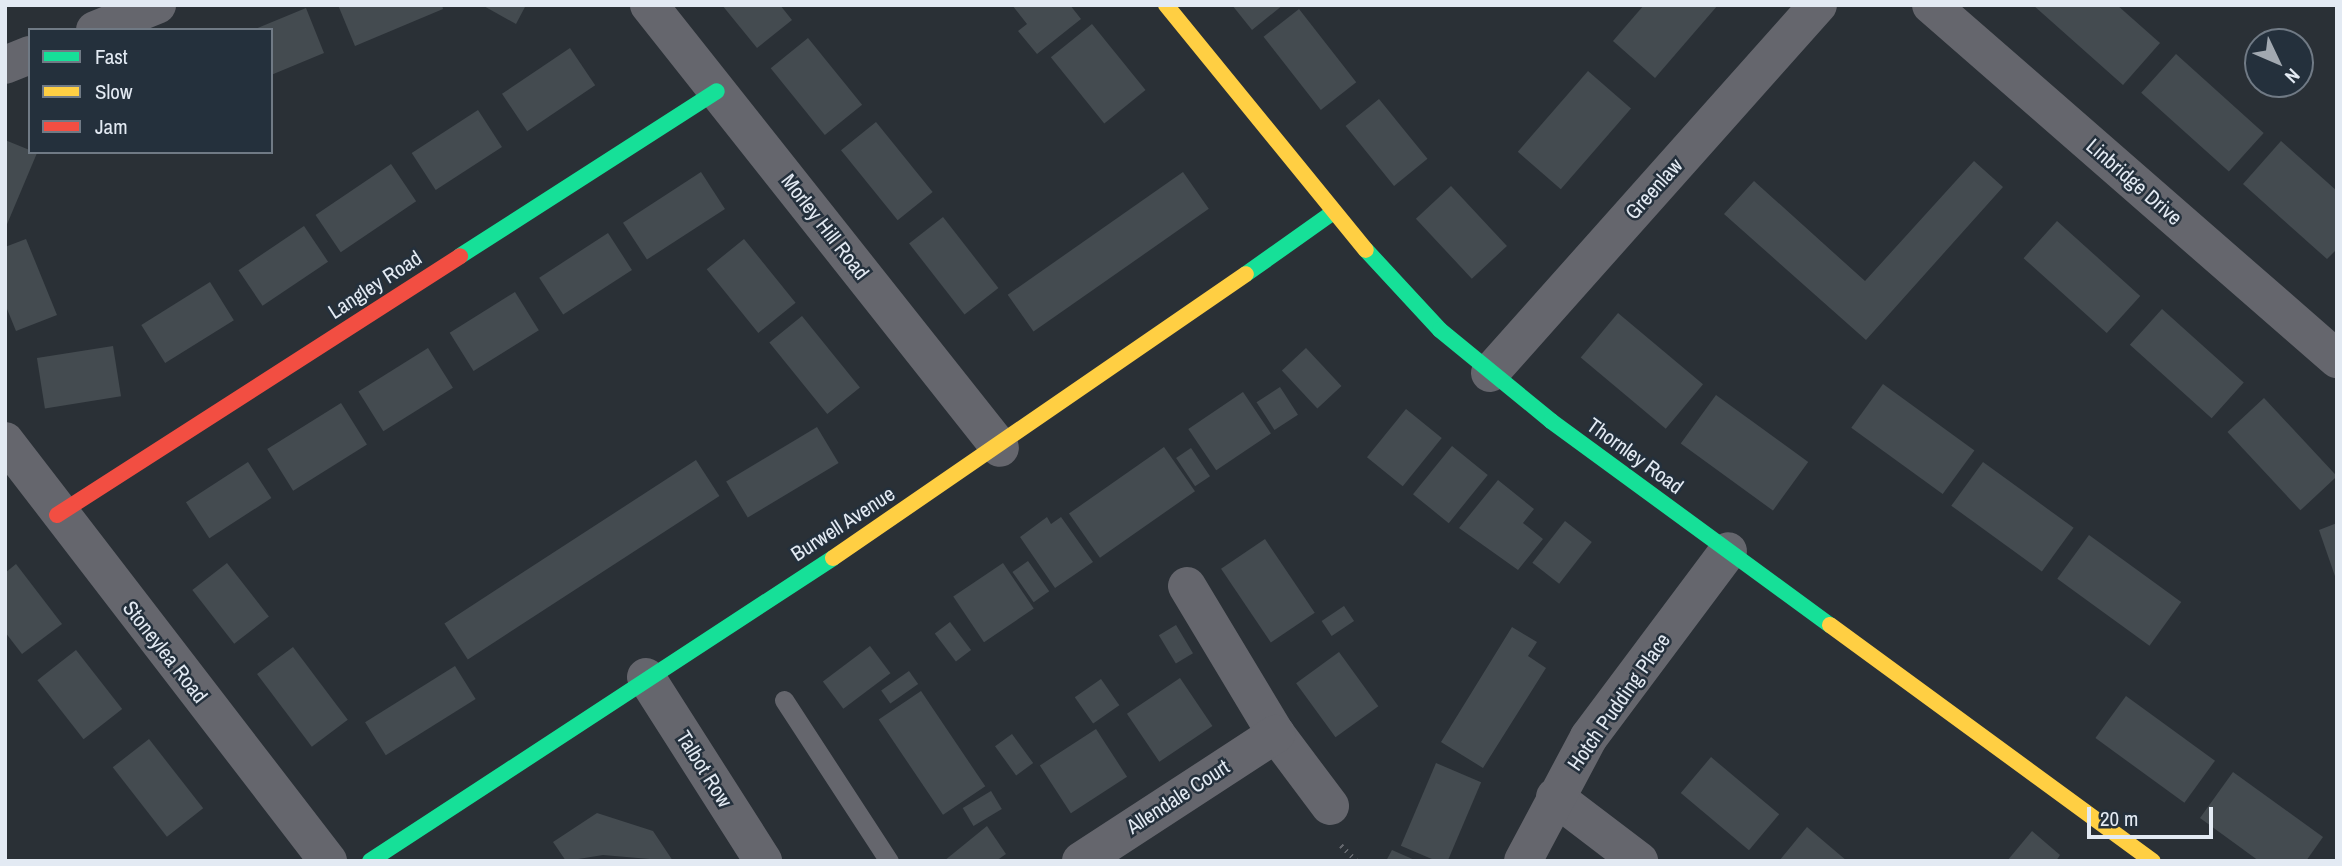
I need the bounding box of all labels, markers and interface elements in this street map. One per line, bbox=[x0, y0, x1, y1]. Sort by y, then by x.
legend bbox=[28, 28, 273, 154]
north arrow bbox=[2244, 28, 2314, 98]
text: Fast bbox=[95, 42, 128, 71]
text: N bbox=[2279, 63, 2306, 89]
text: Slow bbox=[95, 77, 132, 106]
text: Jam bbox=[95, 112, 128, 141]
street label: Linbridge Drive bbox=[2081, 134, 2187, 230]
street label: Greenlaw bbox=[1620, 153, 1688, 225]
street label: Morley Hill Road bbox=[776, 169, 874, 285]
street label: Langley Road bbox=[324, 245, 426, 325]
street label: Thornley Road bbox=[1582, 413, 1688, 499]
street label: Burwell Avenue bbox=[786, 481, 900, 567]
street label: Stoneylea Road bbox=[117, 596, 213, 708]
street label: Hotch Pudding Place bbox=[1562, 629, 1676, 775]
street label: Talbot Row bbox=[671, 726, 737, 812]
street label: Allendale Court bbox=[1122, 754, 1234, 840]
scale bar bbox=[2090, 792, 2216, 836]
text: 20 m bbox=[2100, 804, 2138, 833]

